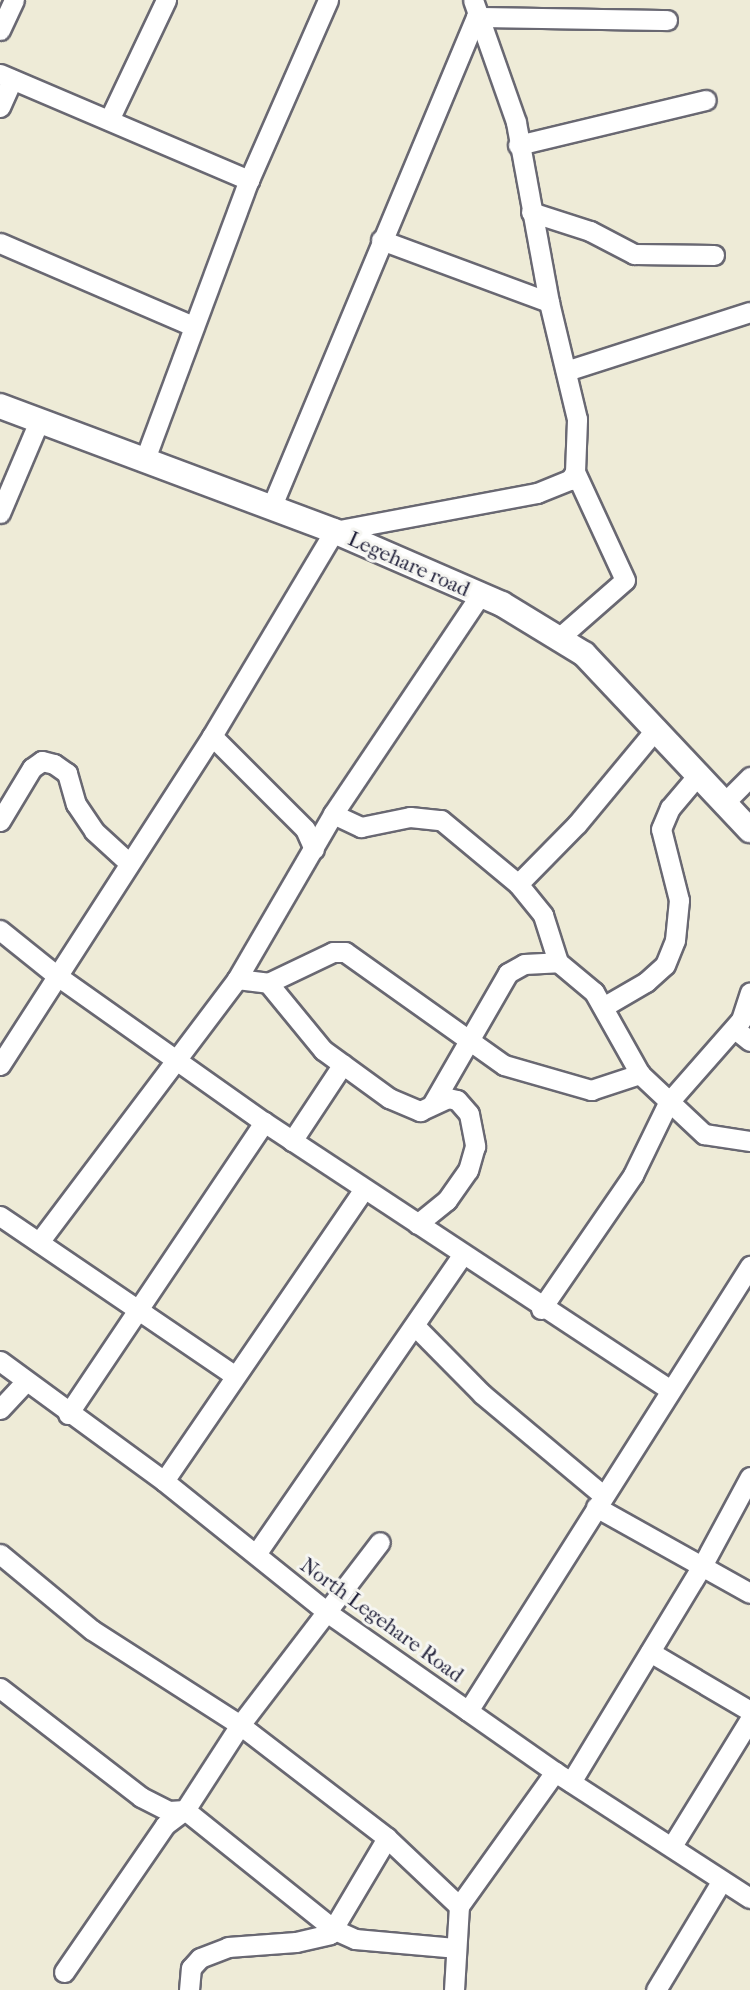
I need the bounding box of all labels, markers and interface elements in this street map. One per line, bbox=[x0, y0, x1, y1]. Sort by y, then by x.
street label: Legehare road bbox=[344, 526, 474, 602]
street label: North Legehare Road bbox=[296, 1552, 468, 1688]

